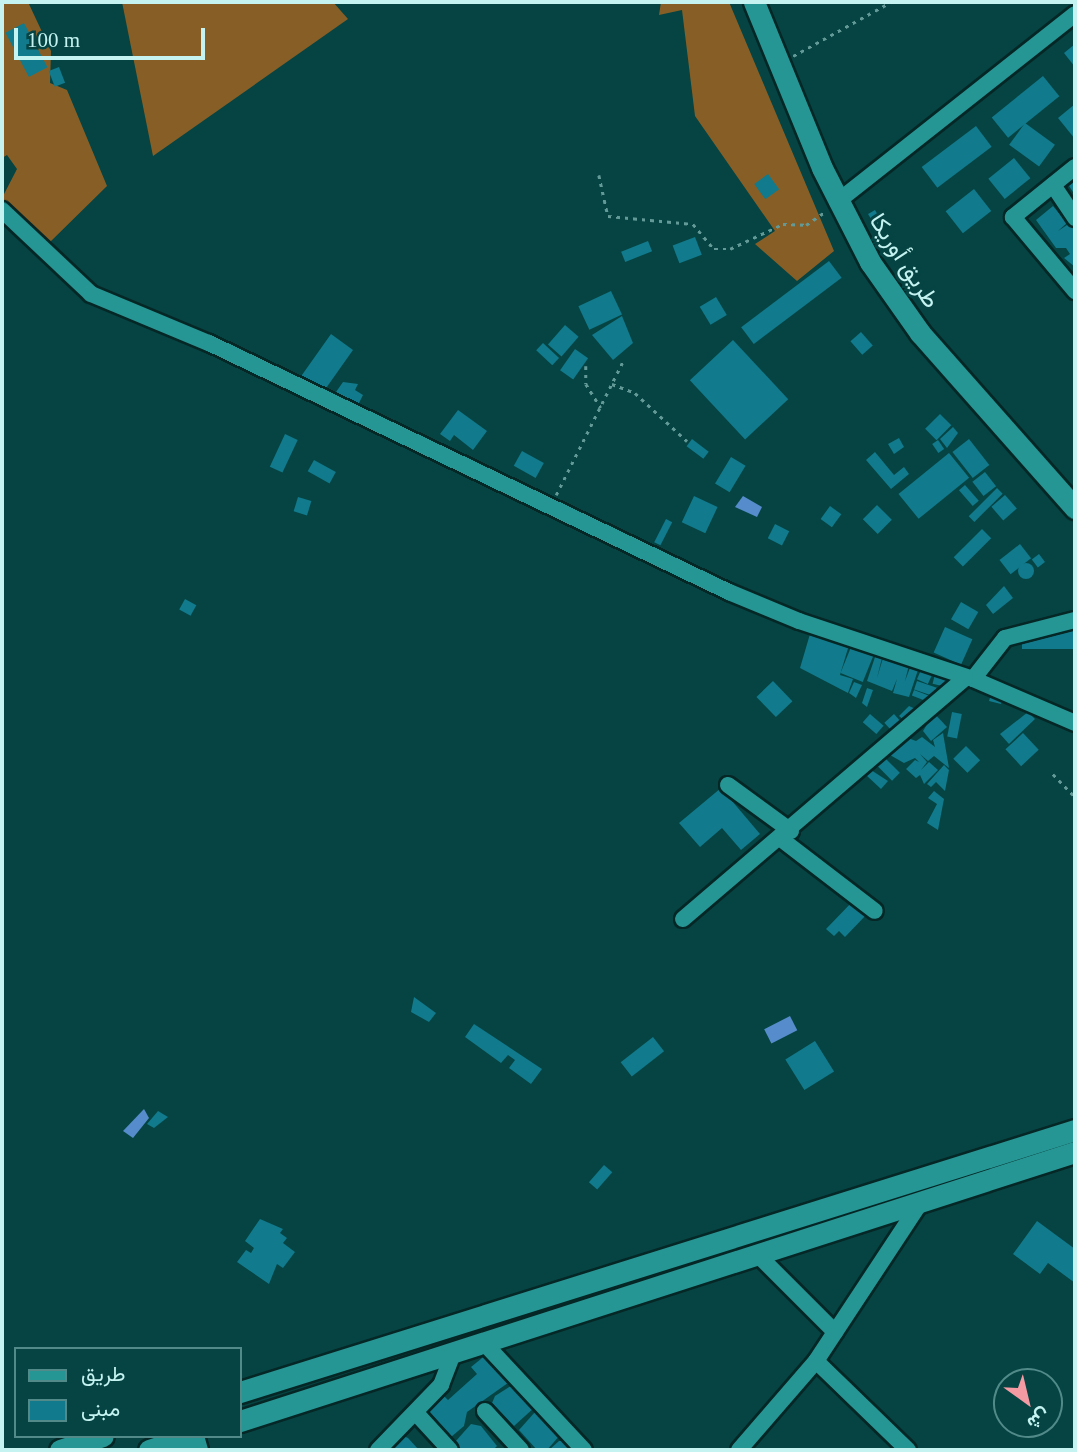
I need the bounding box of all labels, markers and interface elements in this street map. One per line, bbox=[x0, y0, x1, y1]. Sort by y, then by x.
scale bar bbox=[18, 14, 208, 58]
text: 100 m bbox=[27, 28, 80, 52]
street label: طريق أوريكا bbox=[863, 208, 945, 314]
legend bbox=[14, 1347, 242, 1438]
text: طريق bbox=[81, 1362, 126, 1386]
north arrow bbox=[993, 1368, 1063, 1438]
text: مبنى bbox=[81, 1397, 120, 1421]
text: ش bbox=[1024, 1404, 1054, 1434]

